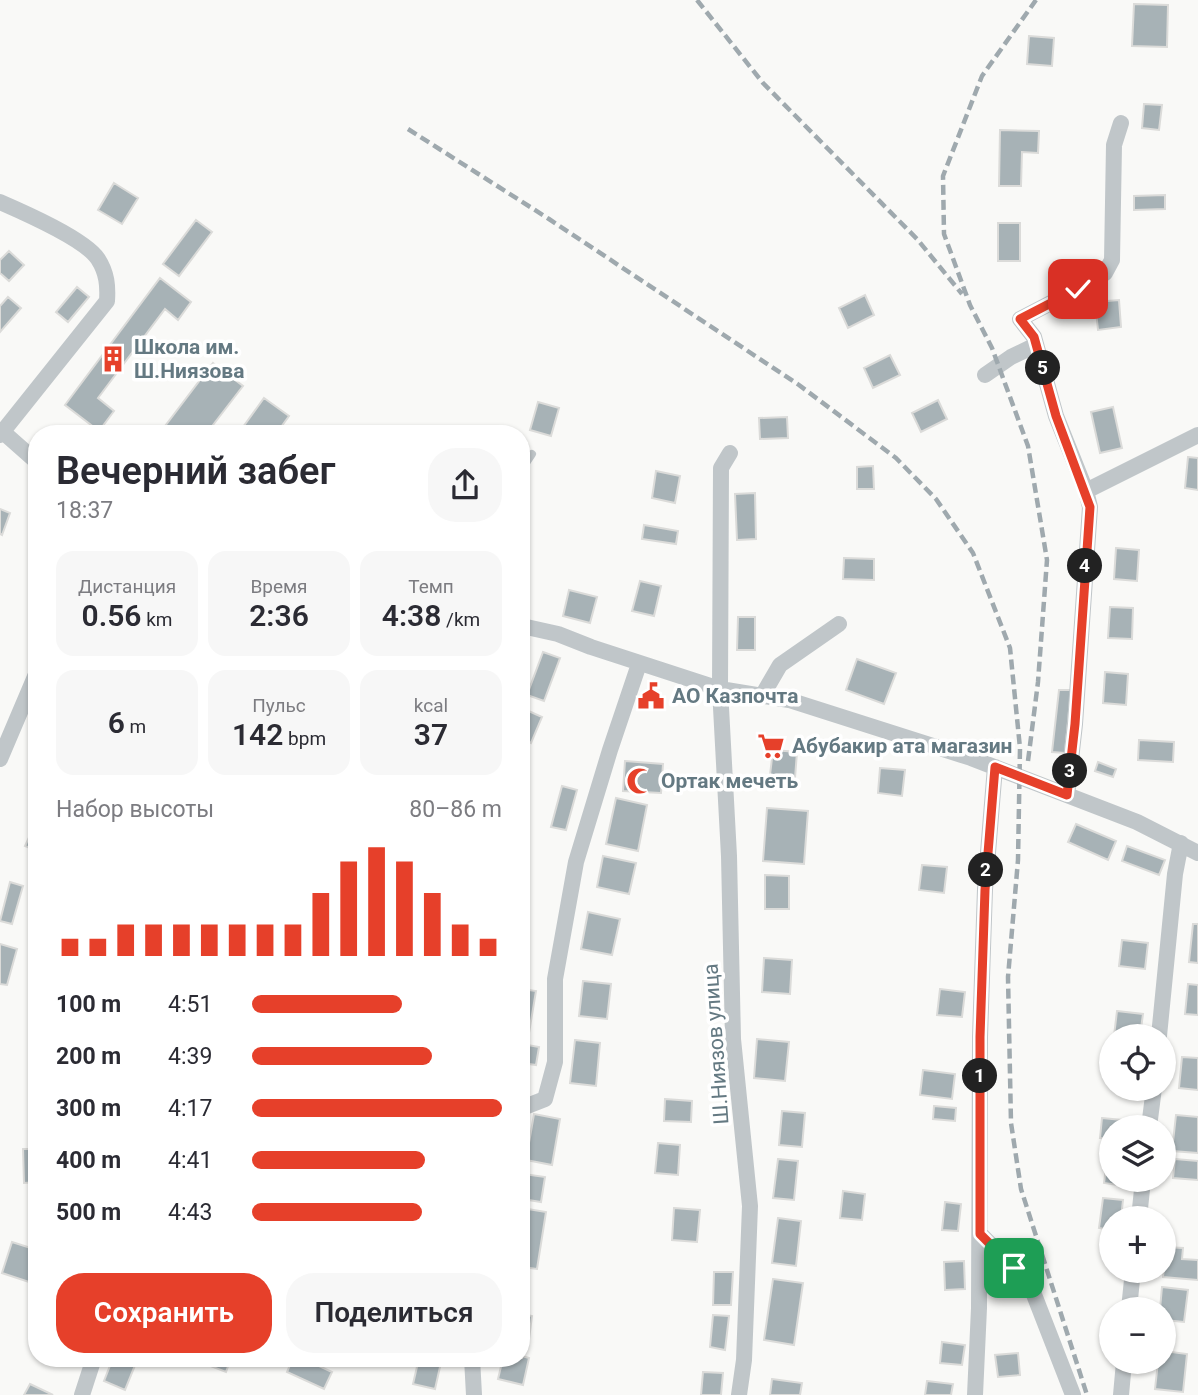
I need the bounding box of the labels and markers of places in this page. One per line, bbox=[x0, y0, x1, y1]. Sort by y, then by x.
pin bbox=[1048, 259, 1108, 319]
place label: Школа им. Ш.Ниязова bbox=[134, 335, 244, 383]
building icon: Школа им. Ш.Ниязова bbox=[98, 344, 128, 374]
pin: 5 bbox=[1026, 350, 1060, 386]
pin: 4 bbox=[1068, 548, 1102, 584]
public building icon: АО Казпочта bbox=[636, 681, 666, 711]
place label: АО Казпочта bbox=[672, 684, 798, 708]
supermarket icon: Абубакир ата магазин bbox=[756, 731, 786, 761]
place label: Абубакир ата магазин bbox=[792, 734, 1013, 758]
pin: 3 bbox=[1052, 754, 1088, 788]
mosque icon: Ортак мечеть bbox=[625, 766, 655, 796]
place label: Ортак мечеть bbox=[661, 769, 798, 793]
pin: 2 bbox=[968, 852, 1004, 888]
pin: 1 bbox=[962, 1058, 998, 1094]
pin bbox=[984, 1238, 1044, 1298]

